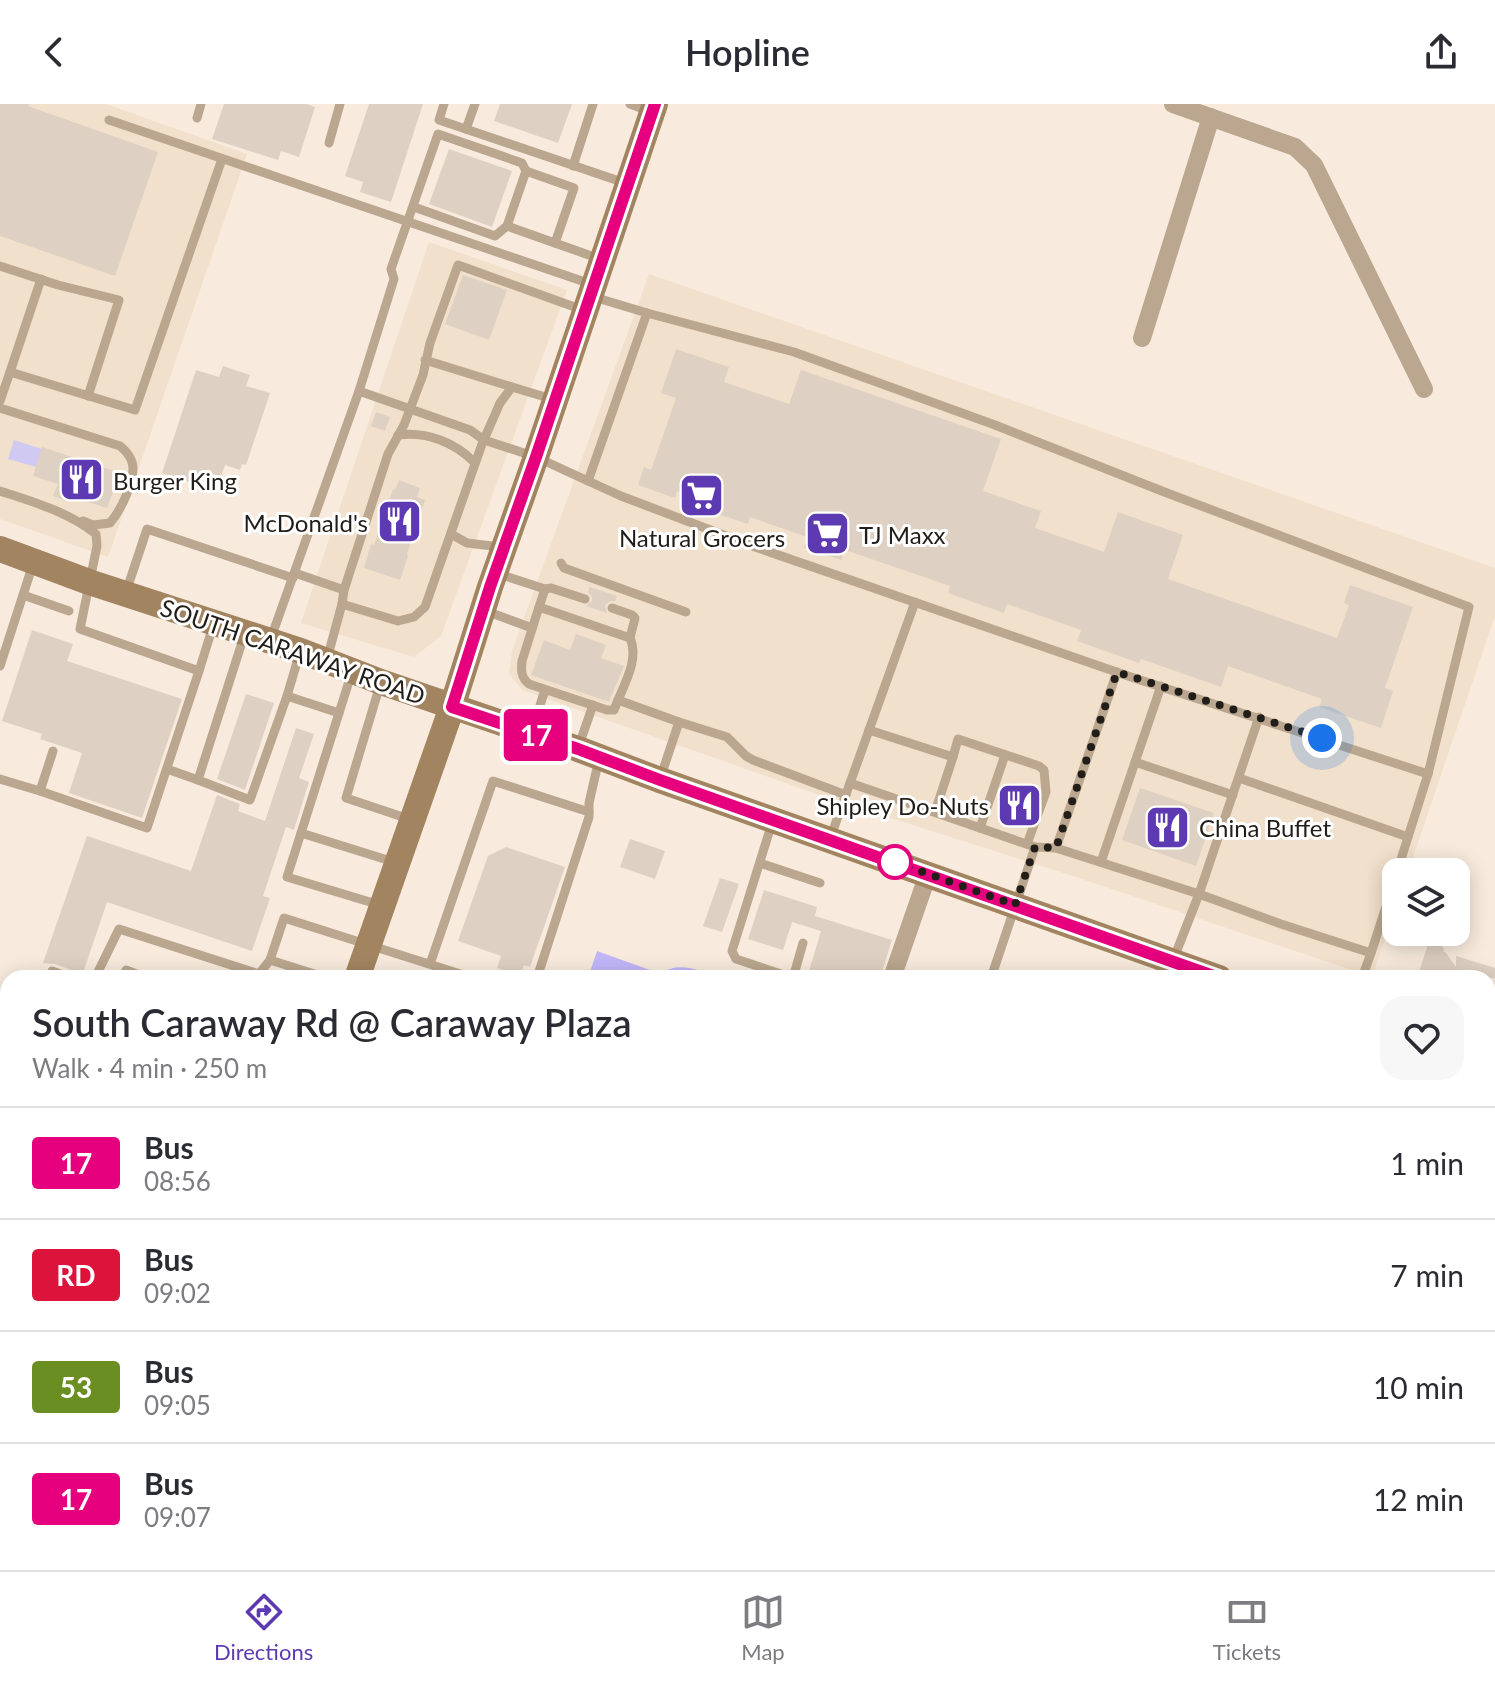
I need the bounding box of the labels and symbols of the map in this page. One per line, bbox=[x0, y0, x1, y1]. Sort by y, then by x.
restaurant icon: Burger King bbox=[58, 456, 106, 504]
place label: Burger King bbox=[113, 466, 237, 495]
supermarket icon: Natural Grocers bbox=[678, 471, 726, 519]
restaurant icon: McDonald's bbox=[375, 498, 423, 546]
place label: McDonald's bbox=[244, 508, 368, 537]
supermarket icon: TJ Maxx bbox=[804, 510, 852, 558]
place label: TJ Maxx bbox=[859, 520, 946, 549]
place label: Natural Grocers bbox=[619, 523, 785, 552]
street label: SOUTH CARAWAY ROAD bbox=[157, 592, 429, 710]
line badge: 17 bbox=[500, 709, 572, 761]
your location bbox=[1302, 718, 1342, 758]
restaurant icon: Shipley Do-Nuts bbox=[996, 781, 1044, 829]
place label: Shipley Do-Nuts bbox=[817, 791, 989, 820]
restaurant icon: China Buffet bbox=[1144, 803, 1192, 851]
place label: China Buffet bbox=[1199, 813, 1331, 842]
unlabelled marker bbox=[878, 845, 912, 879]

